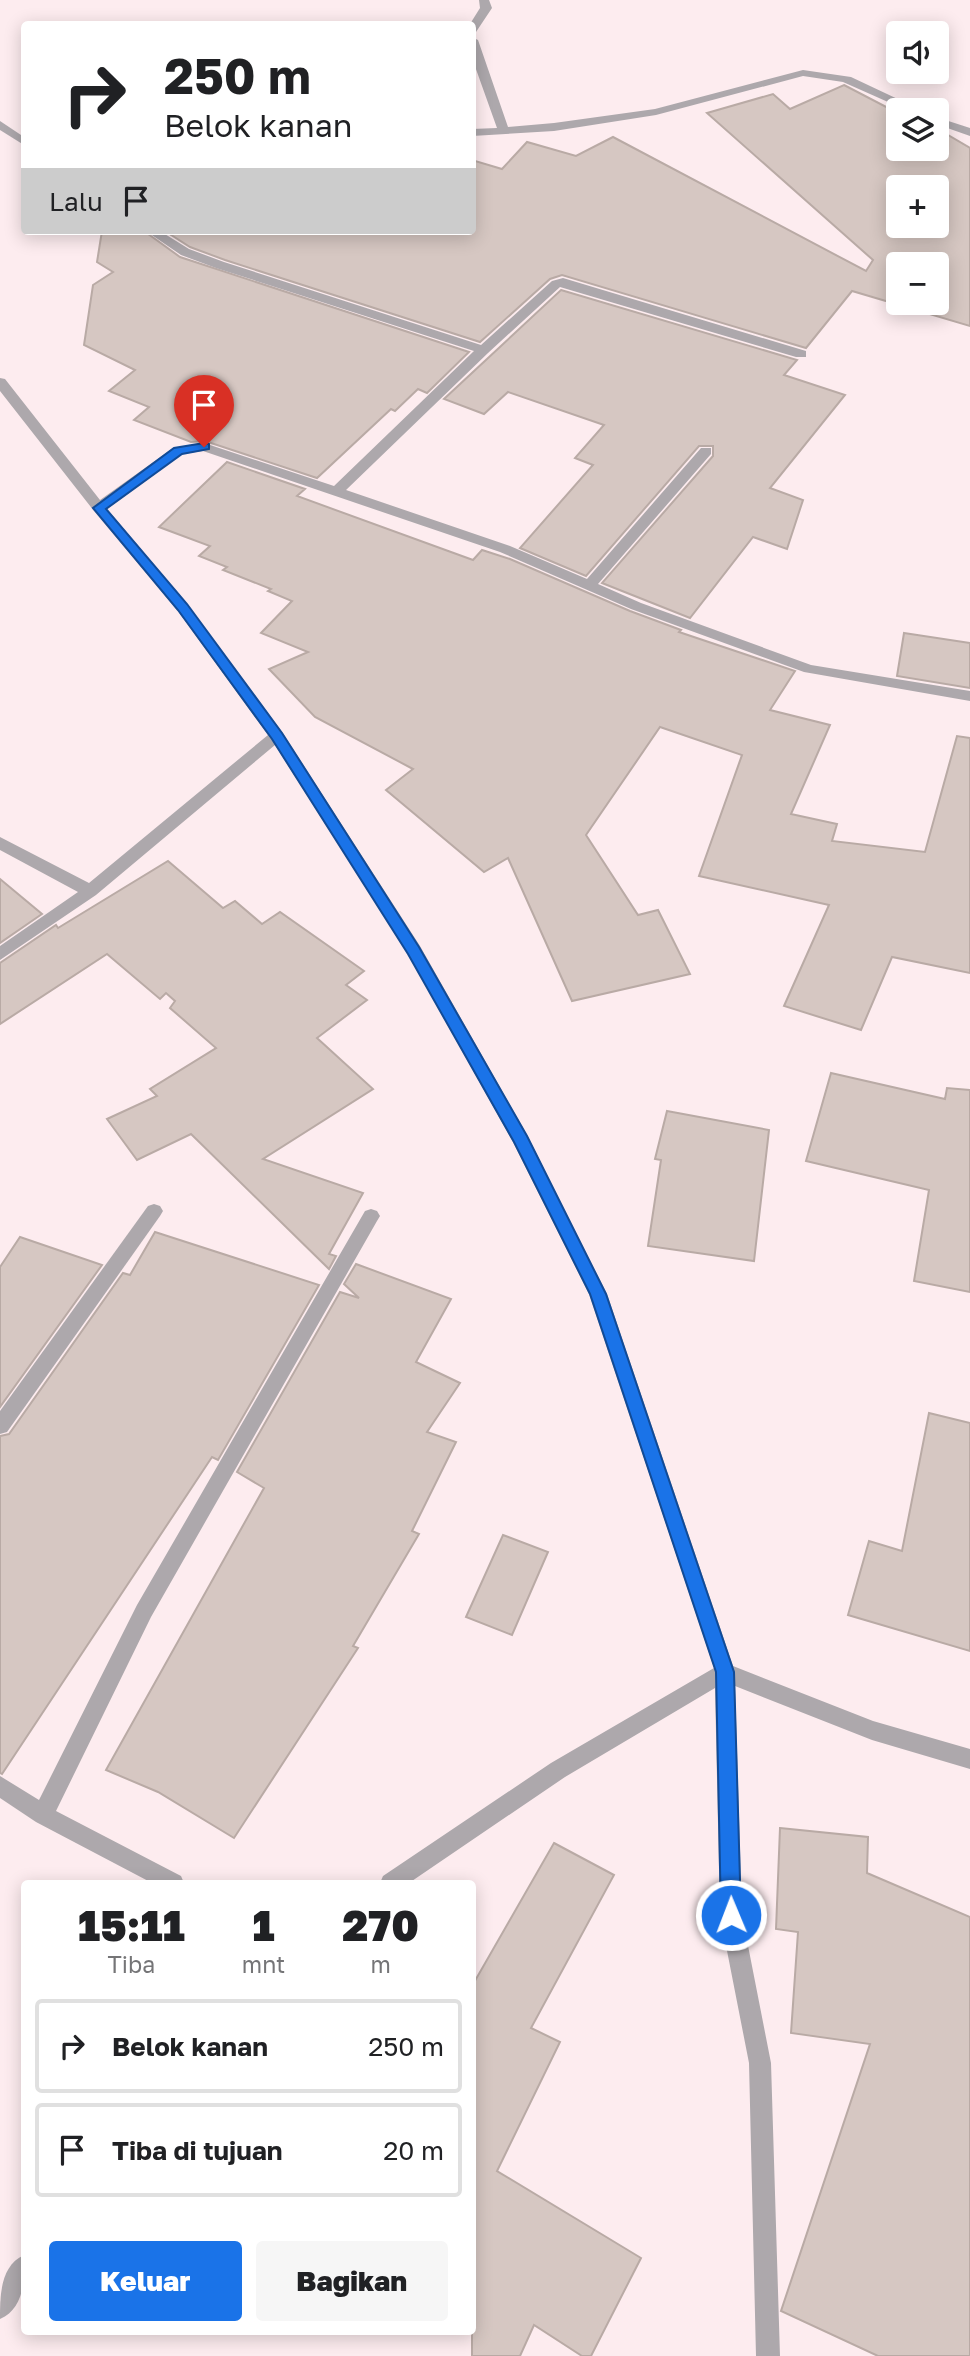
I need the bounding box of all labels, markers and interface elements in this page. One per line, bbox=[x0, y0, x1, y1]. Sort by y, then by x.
map controls bbox=[886, 21, 949, 315]
button: sound bbox=[886, 21, 949, 84]
text: 250 m bbox=[164, 46, 311, 105]
icon: right bbox=[49, 49, 140, 140]
button: layers bbox=[886, 98, 949, 161]
text: Belok kanan bbox=[164, 106, 352, 144]
button: + bbox=[886, 175, 949, 238]
icon: arrive bbox=[117, 182, 155, 220]
text: Lalu bbox=[49, 186, 103, 217]
button: − bbox=[886, 252, 949, 315]
pin bbox=[174, 375, 234, 447]
icon: arrive bbox=[185, 386, 223, 424]
position arrow bbox=[694, 1878, 768, 1952]
text: 15:11 bbox=[78, 1900, 185, 1950]
text: 1 bbox=[252, 1900, 275, 1950]
text: 270 bbox=[342, 1900, 419, 1950]
text: Tiba bbox=[108, 1950, 155, 1978]
text: mnt bbox=[242, 1950, 285, 1978]
text: m bbox=[370, 1950, 391, 1978]
icon: right bbox=[53, 2027, 91, 2065]
text: Belok kanan bbox=[112, 2031, 268, 2062]
text: 250 m bbox=[368, 2031, 444, 2062]
icon: arrive bbox=[53, 2131, 91, 2169]
text: Tiba di tujuan bbox=[112, 2135, 282, 2166]
text: 20 m bbox=[383, 2135, 444, 2166]
button: Keluar bbox=[49, 2241, 242, 2321]
button: Bagikan bbox=[256, 2241, 448, 2321]

